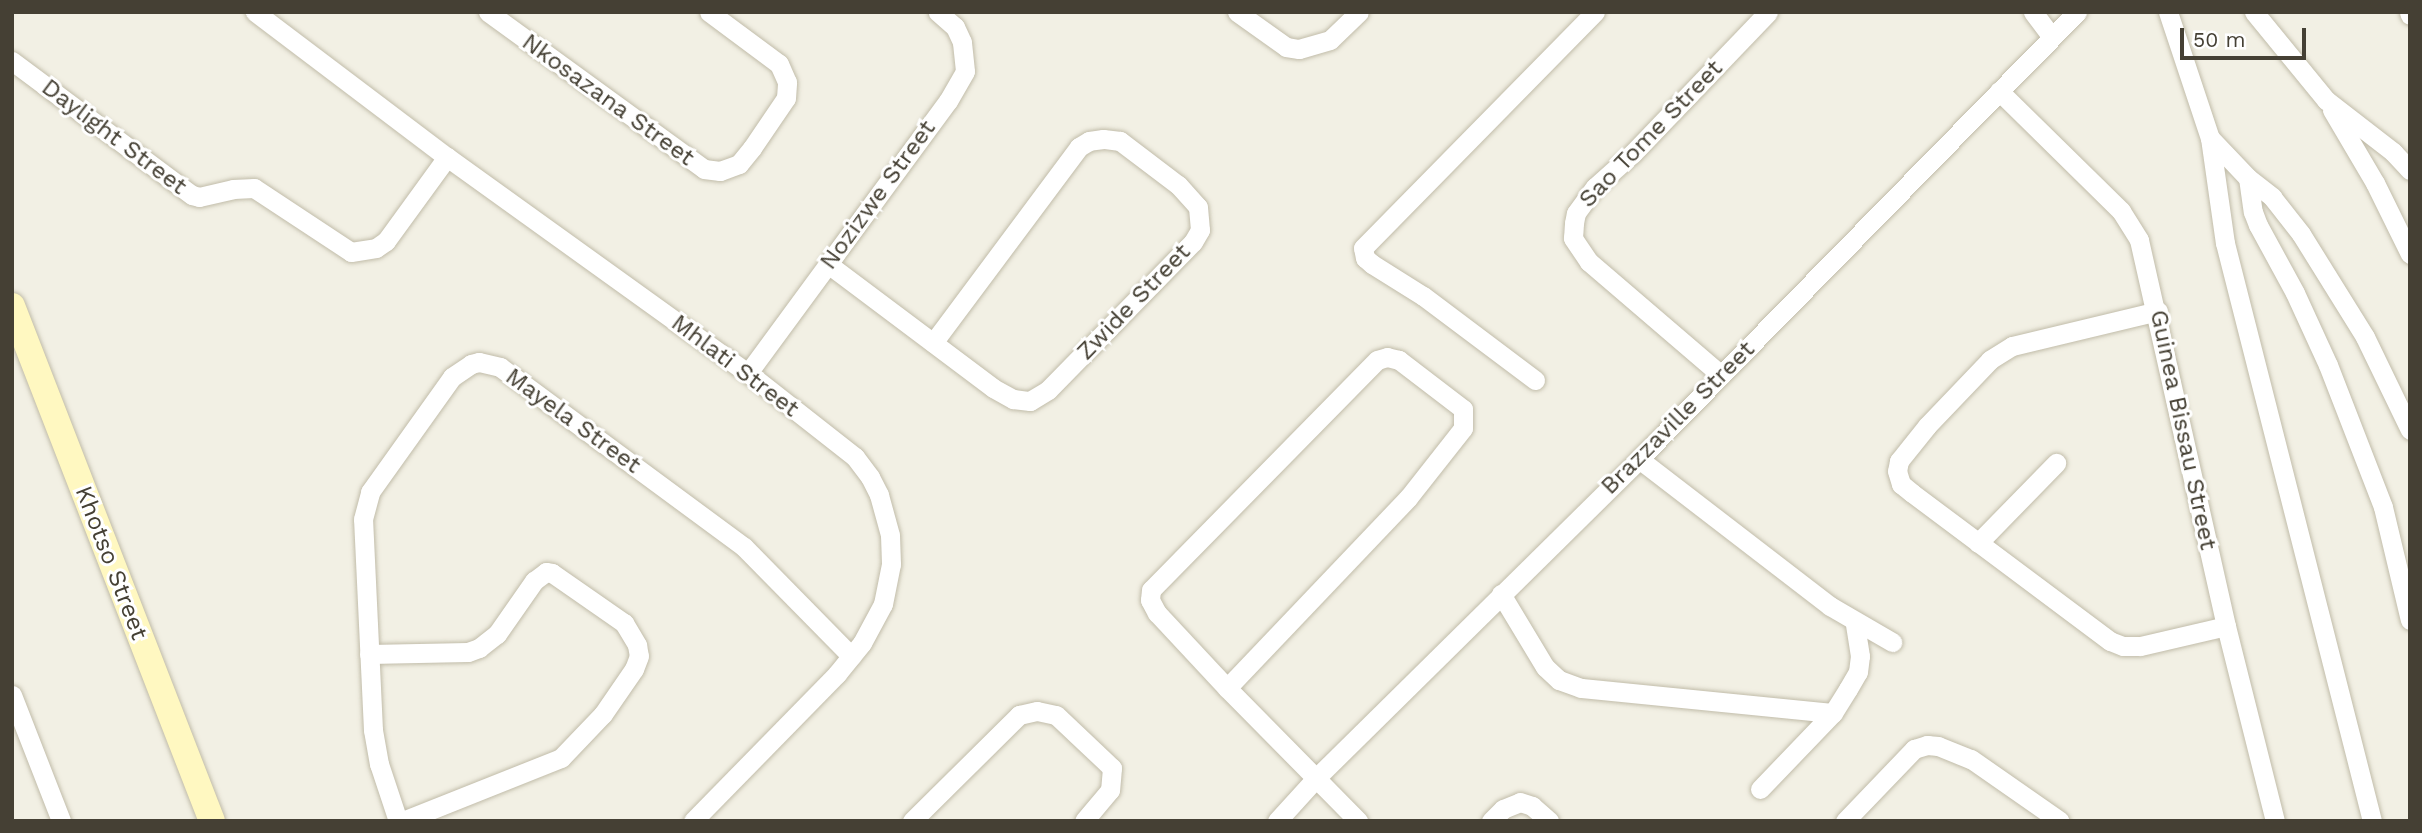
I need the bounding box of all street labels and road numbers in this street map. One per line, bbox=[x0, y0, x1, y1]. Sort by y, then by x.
street label: Nkosazana Street bbox=[516, 28, 700, 172]
street label: Sao Tome Street bbox=[1573, 54, 1729, 214]
street label: Daylight Street bbox=[36, 73, 192, 201]
street label: Nozizwe Street bbox=[814, 115, 942, 275]
street label: Zwide Street bbox=[1071, 238, 1197, 366]
street label: Guinea Bissau Street bbox=[2143, 307, 2223, 553]
street label: Mhlati Street bbox=[665, 309, 805, 423]
street label: Brazzaville Street bbox=[1595, 335, 1761, 501]
street label: Mayela Street bbox=[499, 362, 647, 480]
street label: Khotso Street bbox=[68, 482, 154, 644]

